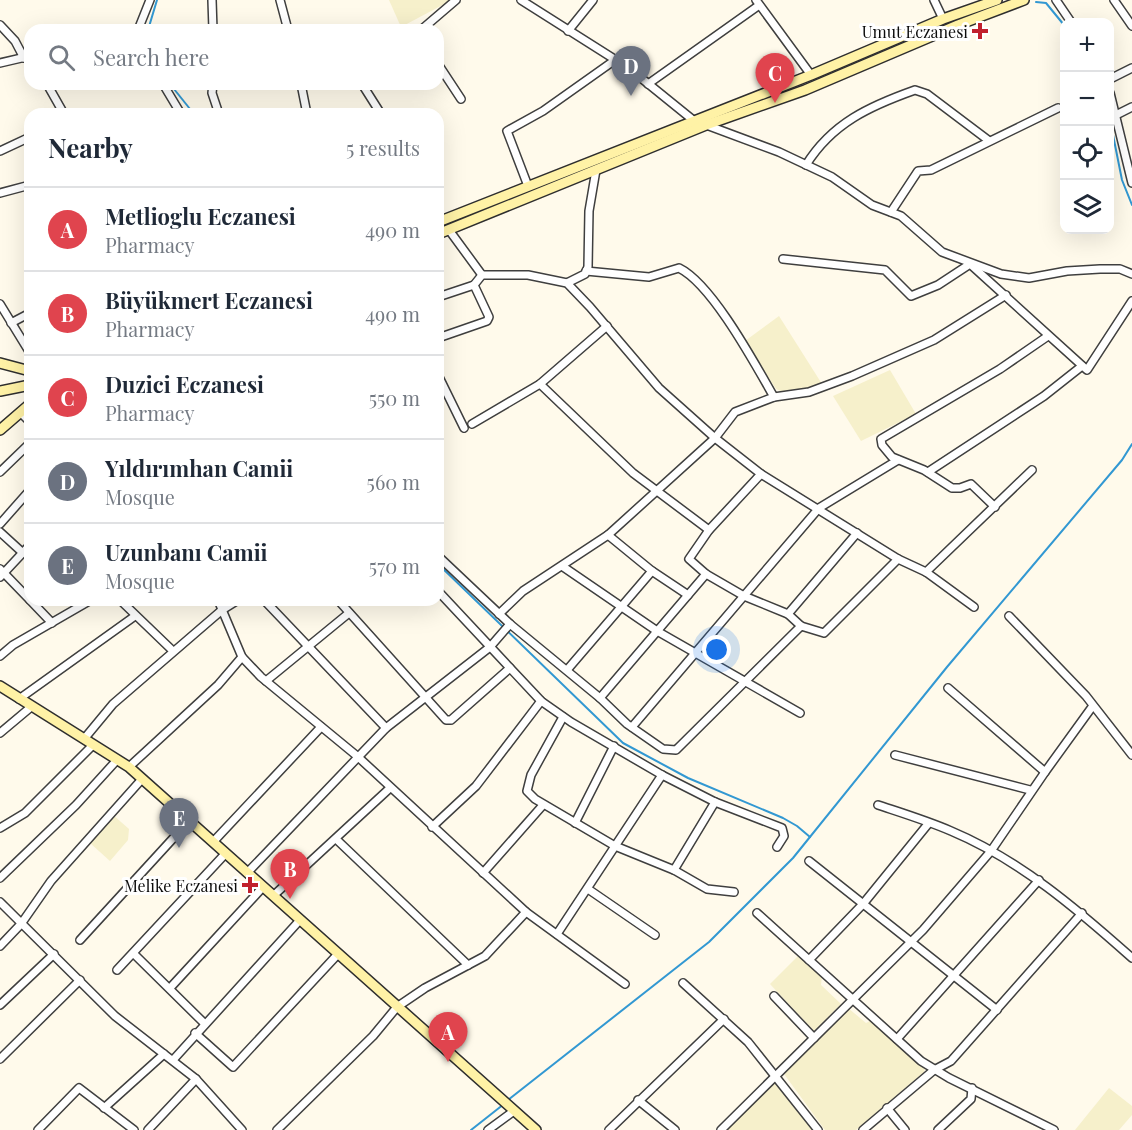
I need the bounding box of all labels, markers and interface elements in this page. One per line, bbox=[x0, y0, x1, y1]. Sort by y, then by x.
map controls bbox=[1060, 18, 1114, 234]
button: + bbox=[1060, 18, 1114, 72]
place label: Umut Eczanesi bbox=[862, 21, 968, 42]
search box bbox=[24, 24, 444, 90]
marker: Umut Eczanesi bbox=[973, 24, 987, 38]
icon: search bbox=[45, 41, 78, 74]
text: Search here bbox=[93, 42, 209, 72]
pin: D bbox=[612, 46, 650, 96]
pin: C bbox=[756, 54, 794, 103]
button: − bbox=[1060, 72, 1114, 126]
button: locate bbox=[1060, 126, 1114, 180]
text: Nearby bbox=[48, 130, 133, 165]
text: 5 results bbox=[346, 134, 420, 161]
button: layers bbox=[1060, 180, 1114, 234]
text: Metlioglu Eczanesi bbox=[105, 201, 296, 231]
text: A bbox=[61, 216, 74, 243]
text: 490 m bbox=[365, 216, 420, 243]
text: Pharmacy bbox=[105, 231, 195, 258]
text: Büyükmert Eczanesi bbox=[105, 285, 313, 315]
text: B bbox=[61, 300, 74, 327]
text: 490 m bbox=[365, 300, 420, 327]
text: Pharmacy bbox=[105, 315, 195, 342]
text: Duzici Eczanesi bbox=[105, 369, 264, 399]
text: C bbox=[60, 384, 75, 411]
text: 550 m bbox=[369, 384, 420, 411]
text: Pharmacy bbox=[105, 399, 195, 426]
text: Yıldırımhan Camii bbox=[105, 453, 293, 483]
text: D bbox=[60, 468, 75, 495]
text: 560 m bbox=[367, 468, 420, 495]
text: Mosque bbox=[105, 483, 175, 510]
text: Uzunbanı Camii bbox=[105, 537, 268, 567]
text: E bbox=[61, 552, 74, 579]
text: 570 m bbox=[369, 552, 420, 579]
text: Mosque bbox=[105, 567, 175, 594]
your location bbox=[702, 635, 731, 664]
pin: E bbox=[160, 798, 198, 848]
pin: B bbox=[270, 850, 310, 899]
place label: Melike Eczanesi bbox=[124, 875, 238, 896]
marker: Melike Eczanesi bbox=[243, 878, 257, 892]
pin: A bbox=[428, 1012, 468, 1062]

